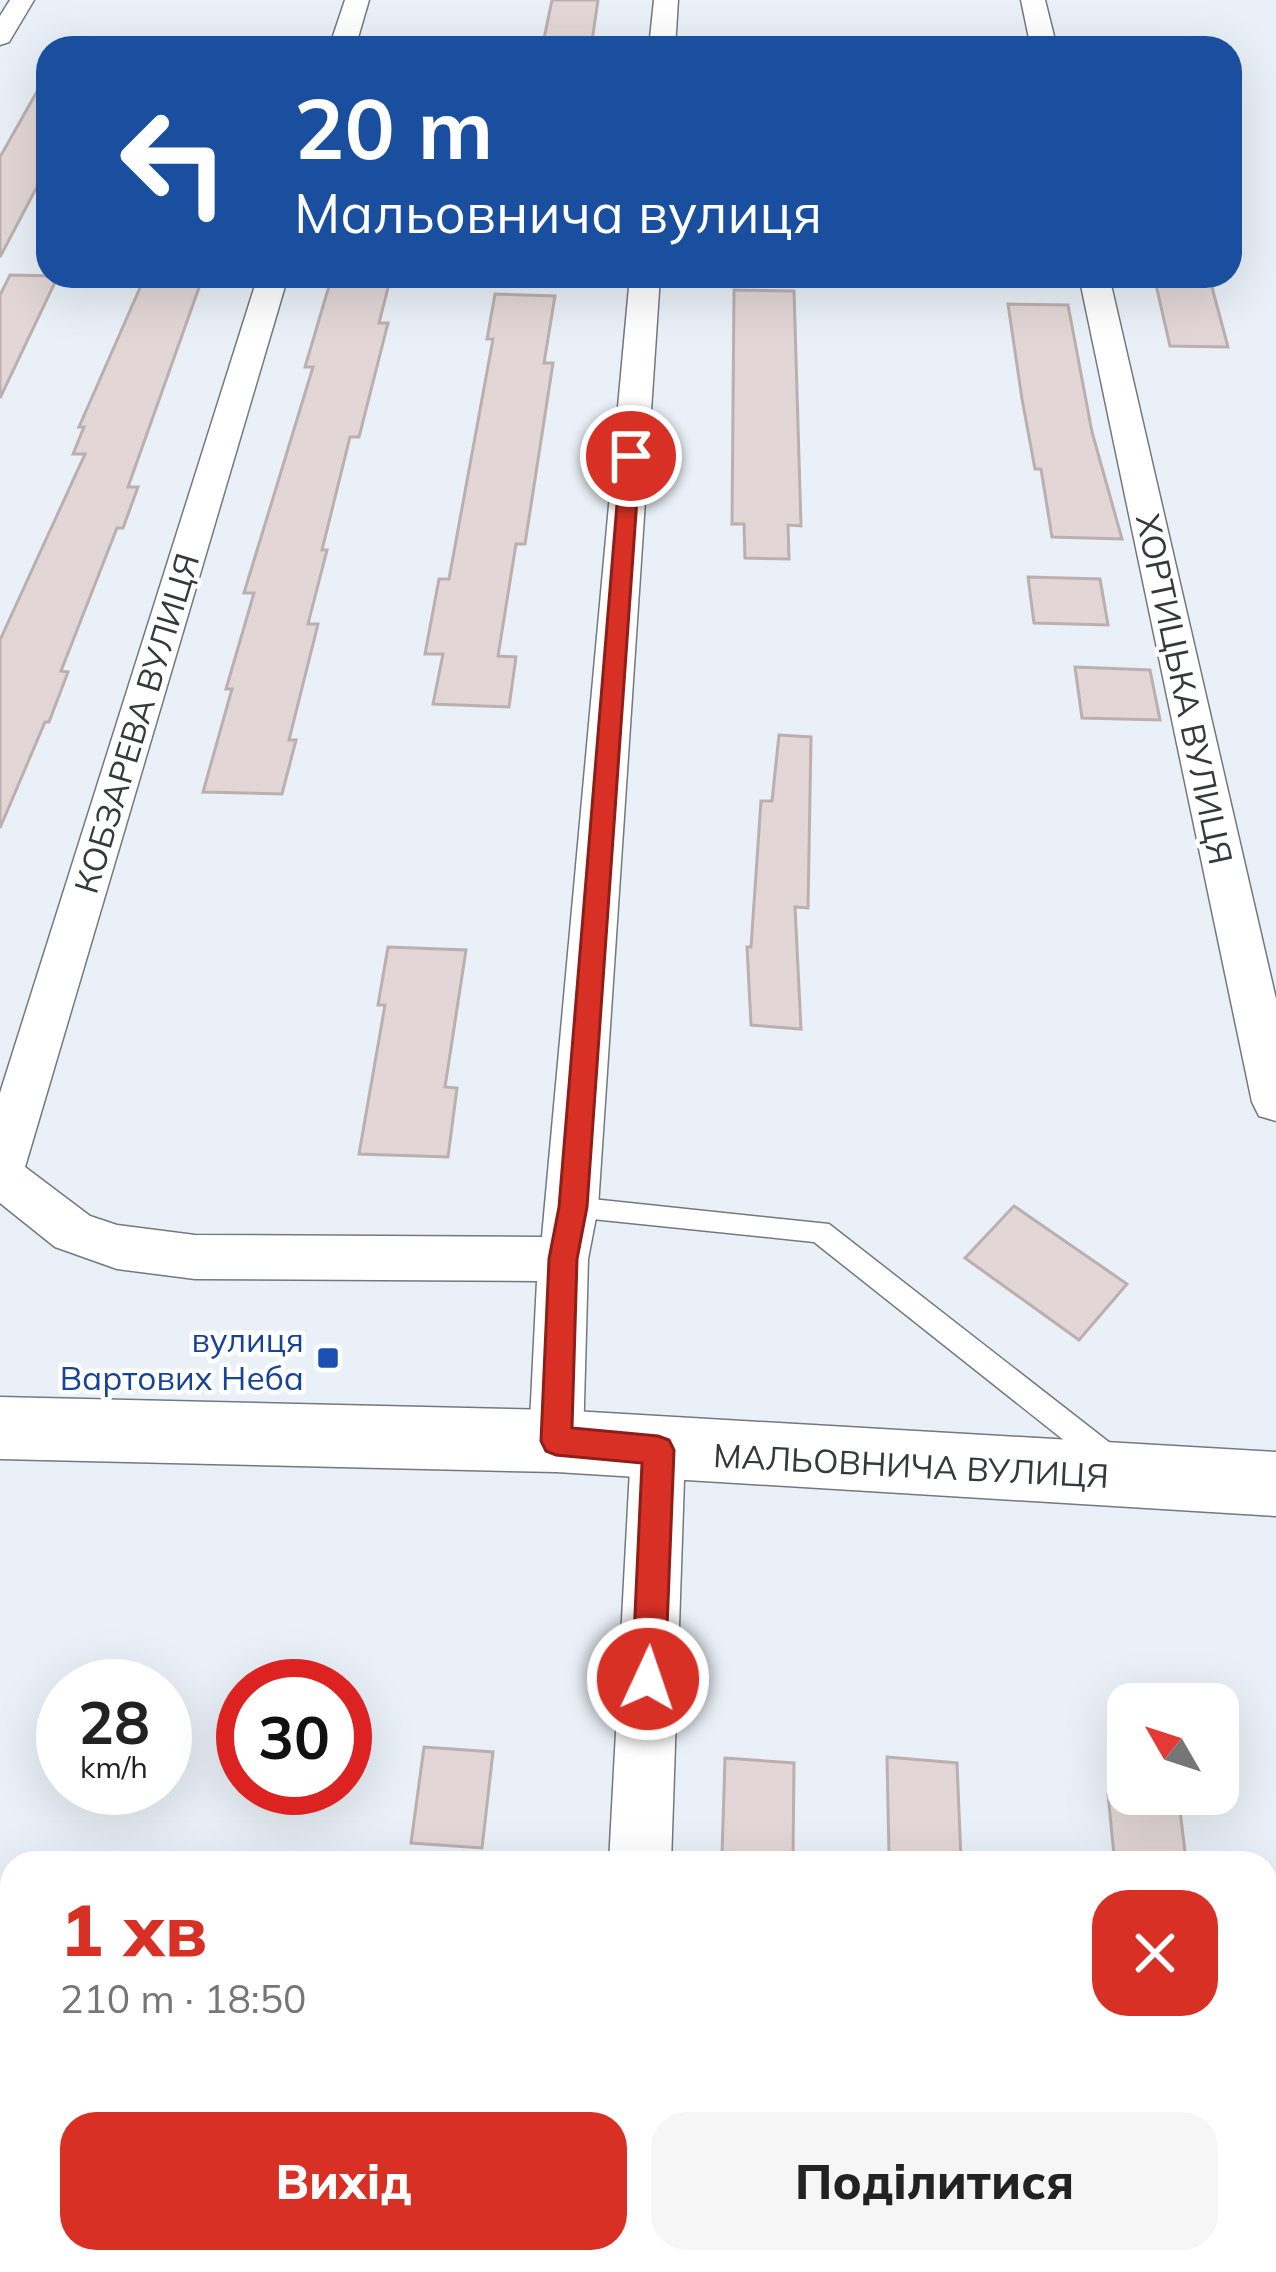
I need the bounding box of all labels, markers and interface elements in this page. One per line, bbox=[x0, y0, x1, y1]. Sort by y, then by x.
text: 20 m bbox=[294, 75, 493, 180]
icon: left bbox=[96, 84, 252, 240]
text: Мальовнича вулиця bbox=[294, 179, 822, 247]
pin bbox=[580, 405, 682, 507]
icon: arrive bbox=[598, 423, 664, 489]
street label: ХОРТИЦЬКА ВУЛИЦЯ bbox=[1128, 510, 1242, 868]
street label: КОБЗАРЕВА ВУЛИЦЯ bbox=[65, 548, 207, 898]
place label: вулиця Вартових Неба bbox=[60, 1319, 304, 1398]
marker: вулиця Вартових Неба bbox=[315, 1345, 341, 1371]
street label: МАЛЬОВНИЧА ВУЛИЦЯ bbox=[712, 1434, 1110, 1496]
position arrow bbox=[585, 1616, 711, 1742]
speed limit sign: 30 bbox=[216, 1659, 372, 1815]
north arrow bbox=[1107, 1683, 1239, 1815]
map controls bbox=[1107, 1683, 1239, 1815]
text: 28 bbox=[78, 1684, 150, 1759]
text: km/h bbox=[80, 1748, 148, 1786]
text: 1 хв bbox=[60, 1884, 207, 1974]
button: close bbox=[1092, 1890, 1218, 2016]
text: 210 m · 18:50 bbox=[60, 1974, 306, 2023]
button: Вихід bbox=[60, 2112, 627, 2250]
button: Поділитися bbox=[651, 2112, 1218, 2250]

